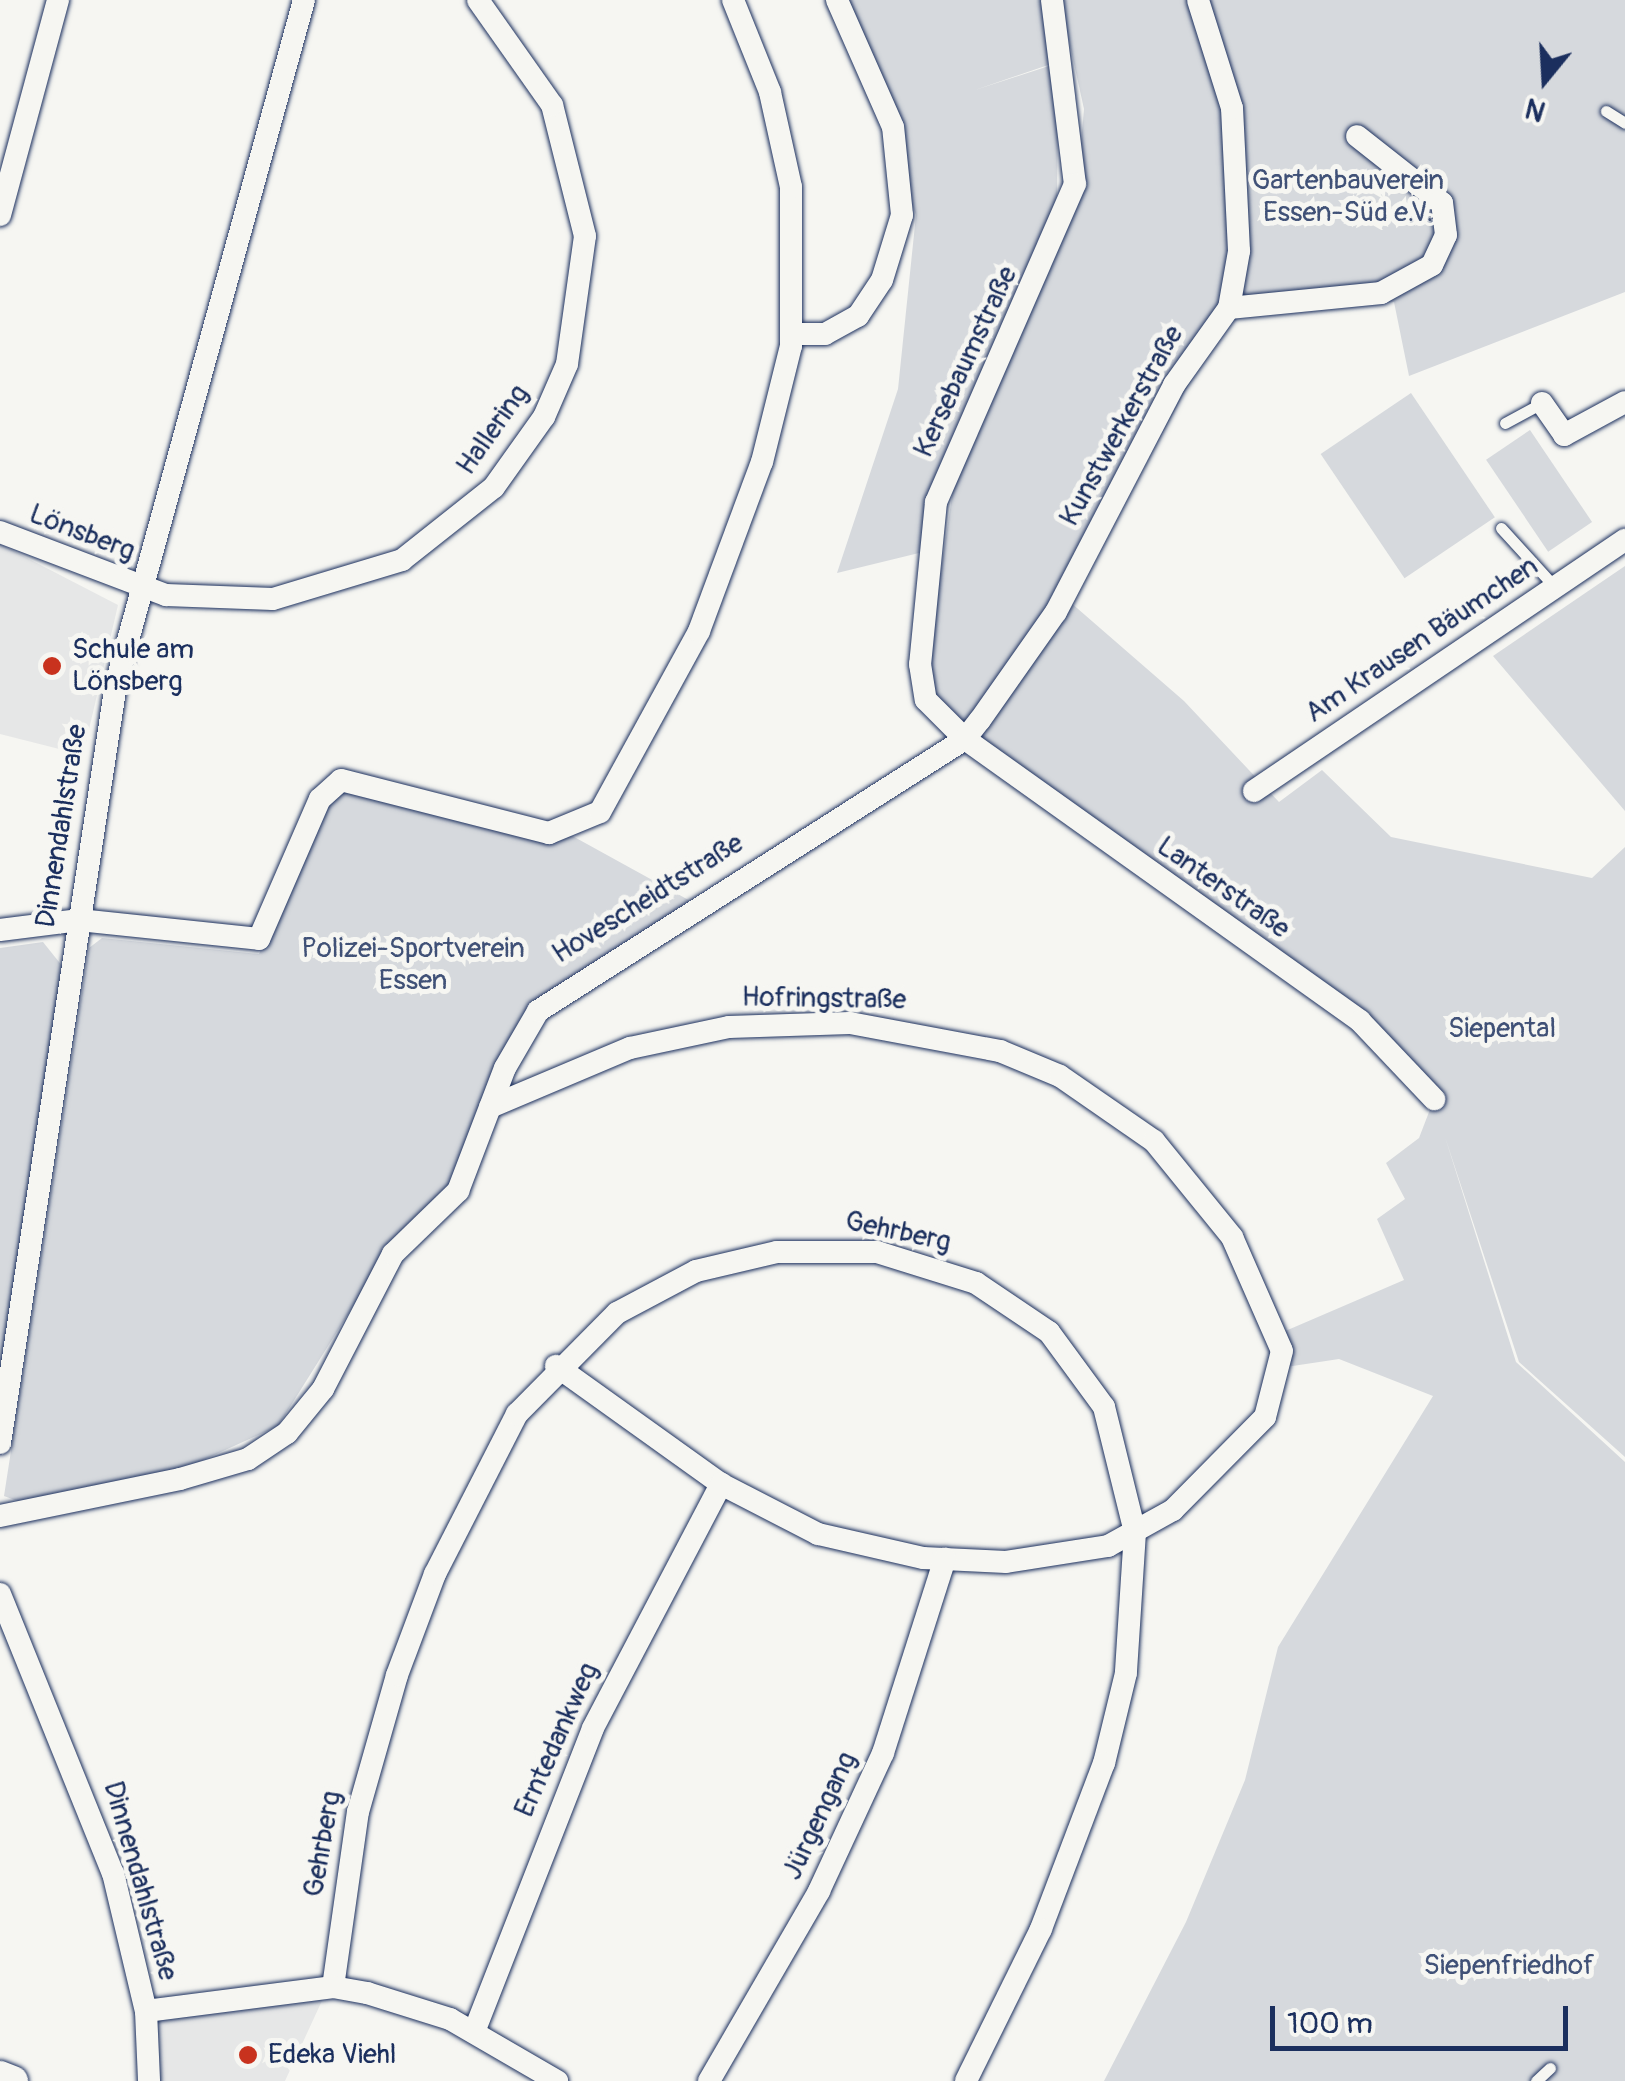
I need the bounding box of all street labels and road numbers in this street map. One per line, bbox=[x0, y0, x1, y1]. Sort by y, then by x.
street label: Kersebaumstraße bbox=[907, 261, 1025, 463]
street label: Kunstwerkerstraße bbox=[1053, 320, 1191, 532]
street label: Hallering bbox=[450, 378, 536, 482]
street label: Lönsberg bbox=[24, 498, 140, 568]
street label: Am Krausen Bäumchen bbox=[1299, 550, 1545, 730]
street label: Dinnendahlstraße bbox=[29, 722, 95, 930]
street label: Hovescheidtstraße bbox=[546, 827, 750, 971]
street label: Lanterstraße bbox=[1150, 830, 1296, 946]
street label: Hofringstraße bbox=[741, 981, 907, 1017]
street label: Gehrberg bbox=[842, 1204, 954, 1260]
street label: Erntedankweg bbox=[508, 1658, 606, 1822]
street label: Jürgengang bbox=[776, 1747, 864, 1885]
street label: Dinnendahlstraße bbox=[96, 1778, 184, 1984]
street label: Gehrberg bbox=[297, 1788, 349, 1900]

